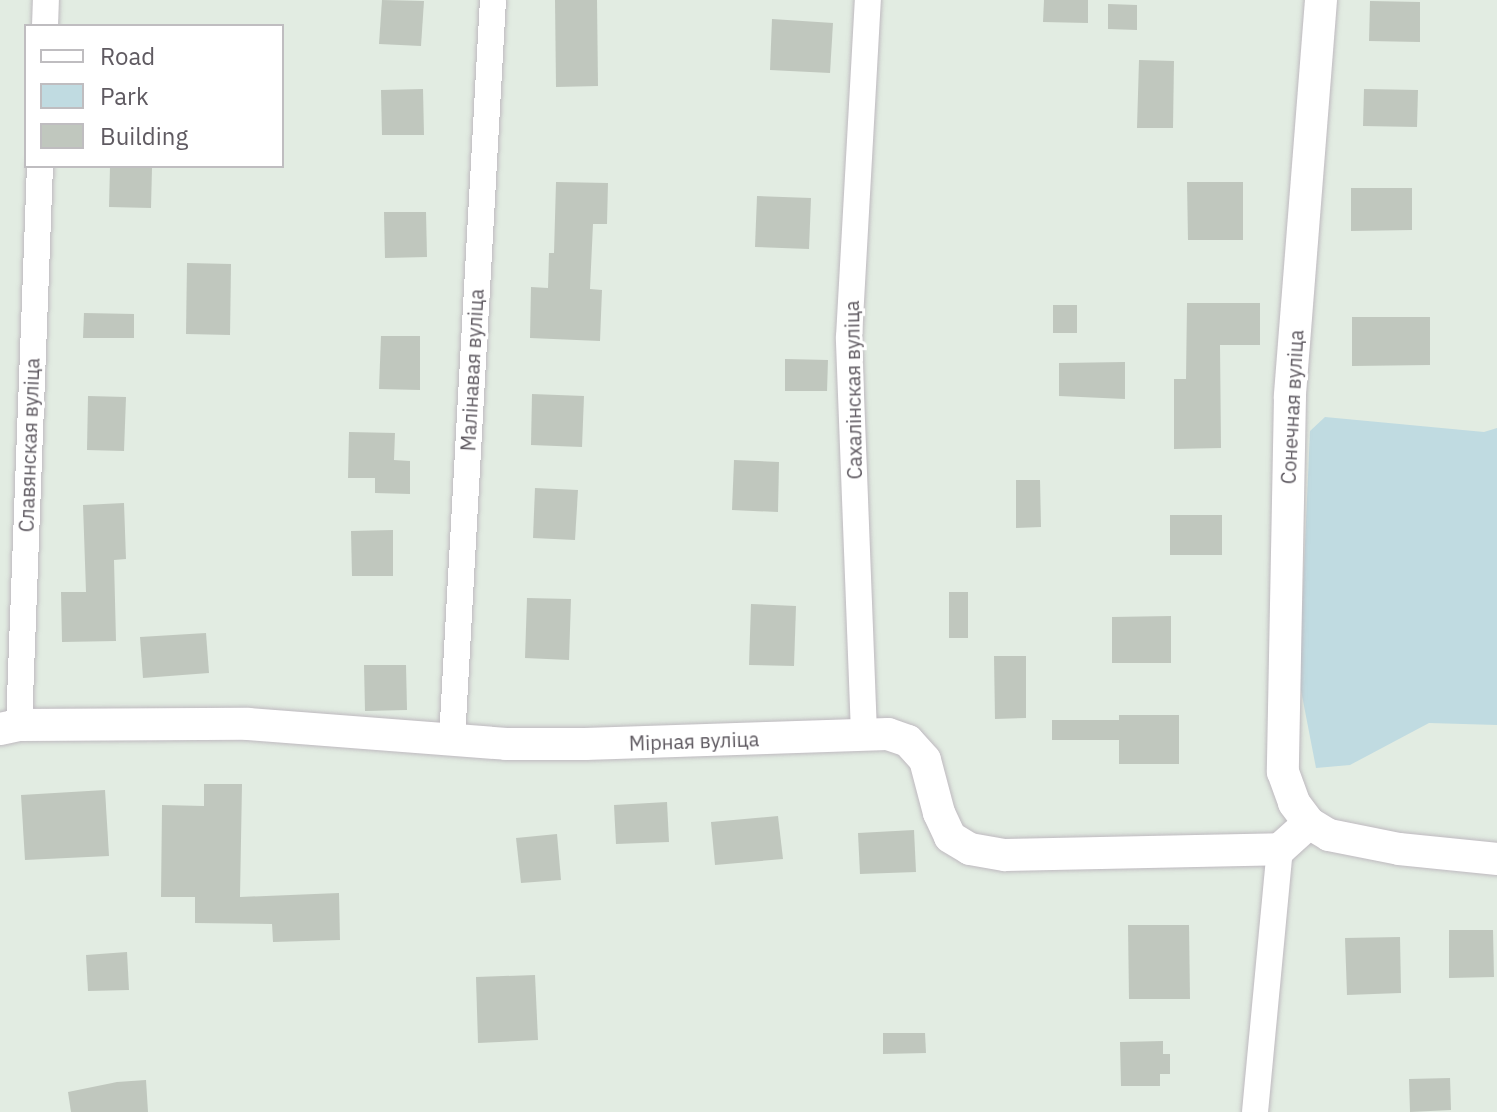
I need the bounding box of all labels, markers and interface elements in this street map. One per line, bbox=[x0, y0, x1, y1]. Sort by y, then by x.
legend bbox=[24, 24, 284, 168]
text: Road bbox=[100, 40, 155, 72]
text: Park bbox=[100, 80, 149, 112]
text: Building bbox=[100, 120, 188, 152]
street label: Малінавая вуліца bbox=[456, 288, 488, 452]
street label: Сахалінская вуліца bbox=[839, 300, 867, 480]
street label: Сонечная вуліца bbox=[1276, 329, 1308, 485]
street label: Славянская вуліца bbox=[14, 357, 44, 533]
street label: Мірная вуліца bbox=[628, 727, 760, 755]

